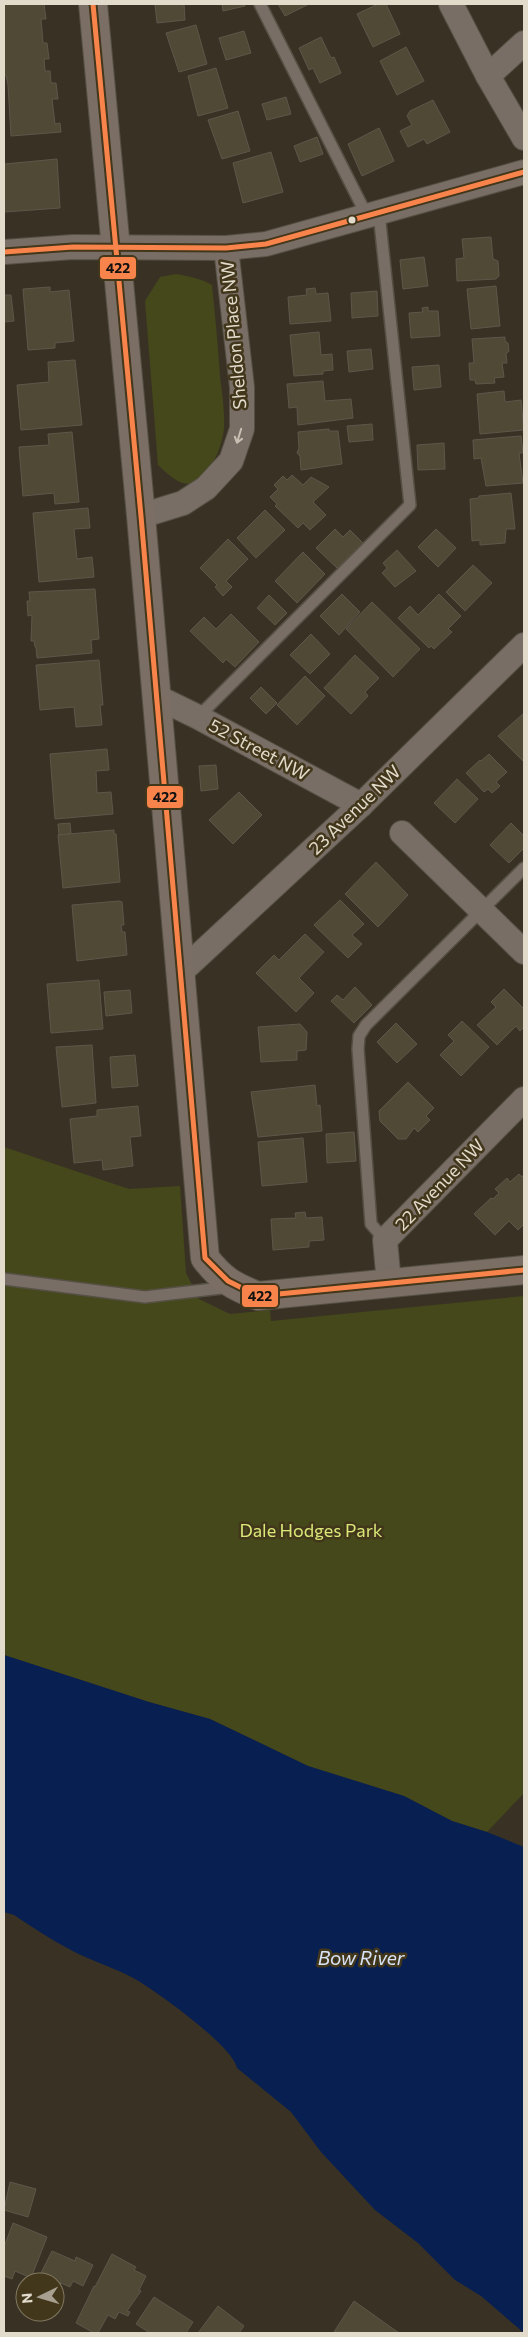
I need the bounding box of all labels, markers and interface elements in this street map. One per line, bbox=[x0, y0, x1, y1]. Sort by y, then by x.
unlabelled marker bbox=[347, 215, 357, 225]
line badge: 422 bbox=[99, 256, 137, 280]
text: 422 bbox=[106, 259, 130, 276]
street label: Sheldon Place NW bbox=[216, 260, 250, 410]
one-way arrow bbox=[234, 428, 244, 444]
street label: 52 Street NW bbox=[206, 714, 313, 785]
street label: 23 Avenue NW bbox=[304, 760, 405, 859]
line badge: 422 bbox=[146, 785, 184, 809]
text: 422 bbox=[153, 788, 177, 805]
street label: 22 Avenue NW bbox=[390, 1134, 488, 1235]
line badge: 422 bbox=[241, 1284, 279, 1308]
text: 422 bbox=[248, 1287, 272, 1304]
park label: Dale Hodges Park bbox=[239, 1519, 383, 1541]
water label: Bow River bbox=[318, 1946, 406, 1969]
north arrow bbox=[15, 2272, 65, 2322]
text: N bbox=[18, 2292, 35, 2304]

